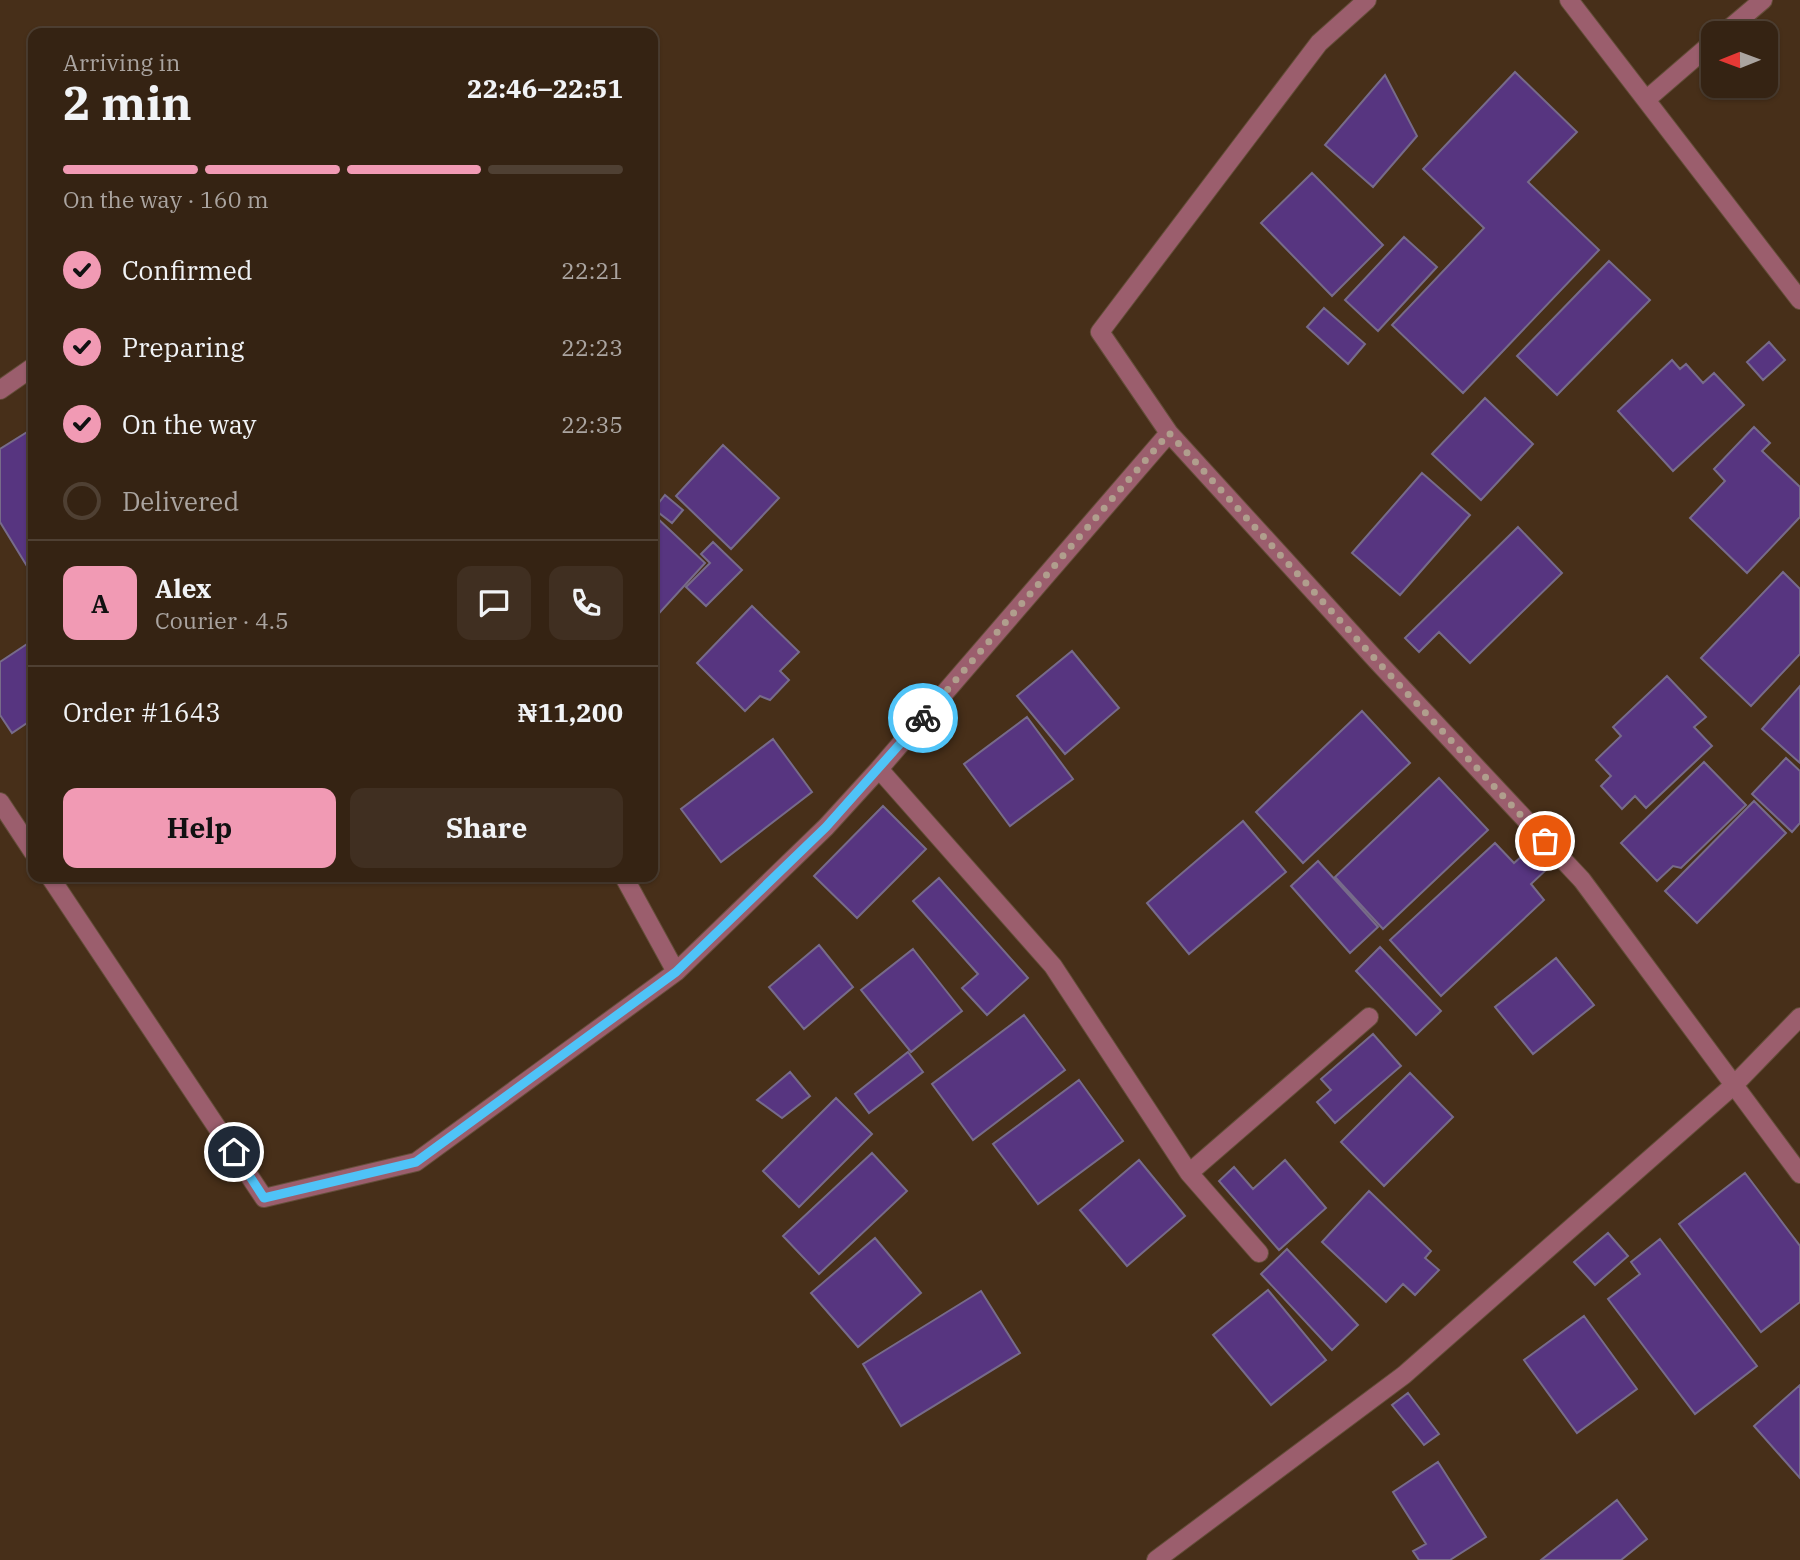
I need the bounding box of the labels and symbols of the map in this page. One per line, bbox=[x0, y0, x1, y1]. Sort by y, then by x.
north arrow bbox=[1701, 21, 1778, 98]
courier bbox=[888, 683, 958, 753]
pin bbox=[1515, 811, 1575, 871]
pin bbox=[204, 1122, 264, 1182]

